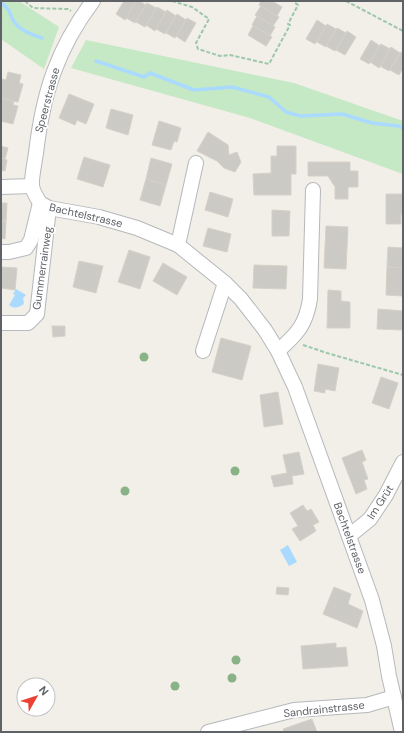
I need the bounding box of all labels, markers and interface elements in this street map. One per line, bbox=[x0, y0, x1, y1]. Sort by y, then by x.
street label: Speerstrasse bbox=[32, 66, 62, 134]
street label: Bachtelstrasse bbox=[48, 200, 124, 230]
street label: Gummerrainweg bbox=[29, 225, 55, 311]
street label: Im Grüt bbox=[364, 482, 396, 522]
street label: Bachtelstrasse bbox=[331, 500, 369, 576]
north arrow bbox=[16, 677, 56, 717]
text: N bbox=[36, 683, 52, 698]
street label: Sandrainstrasse bbox=[283, 698, 365, 720]

